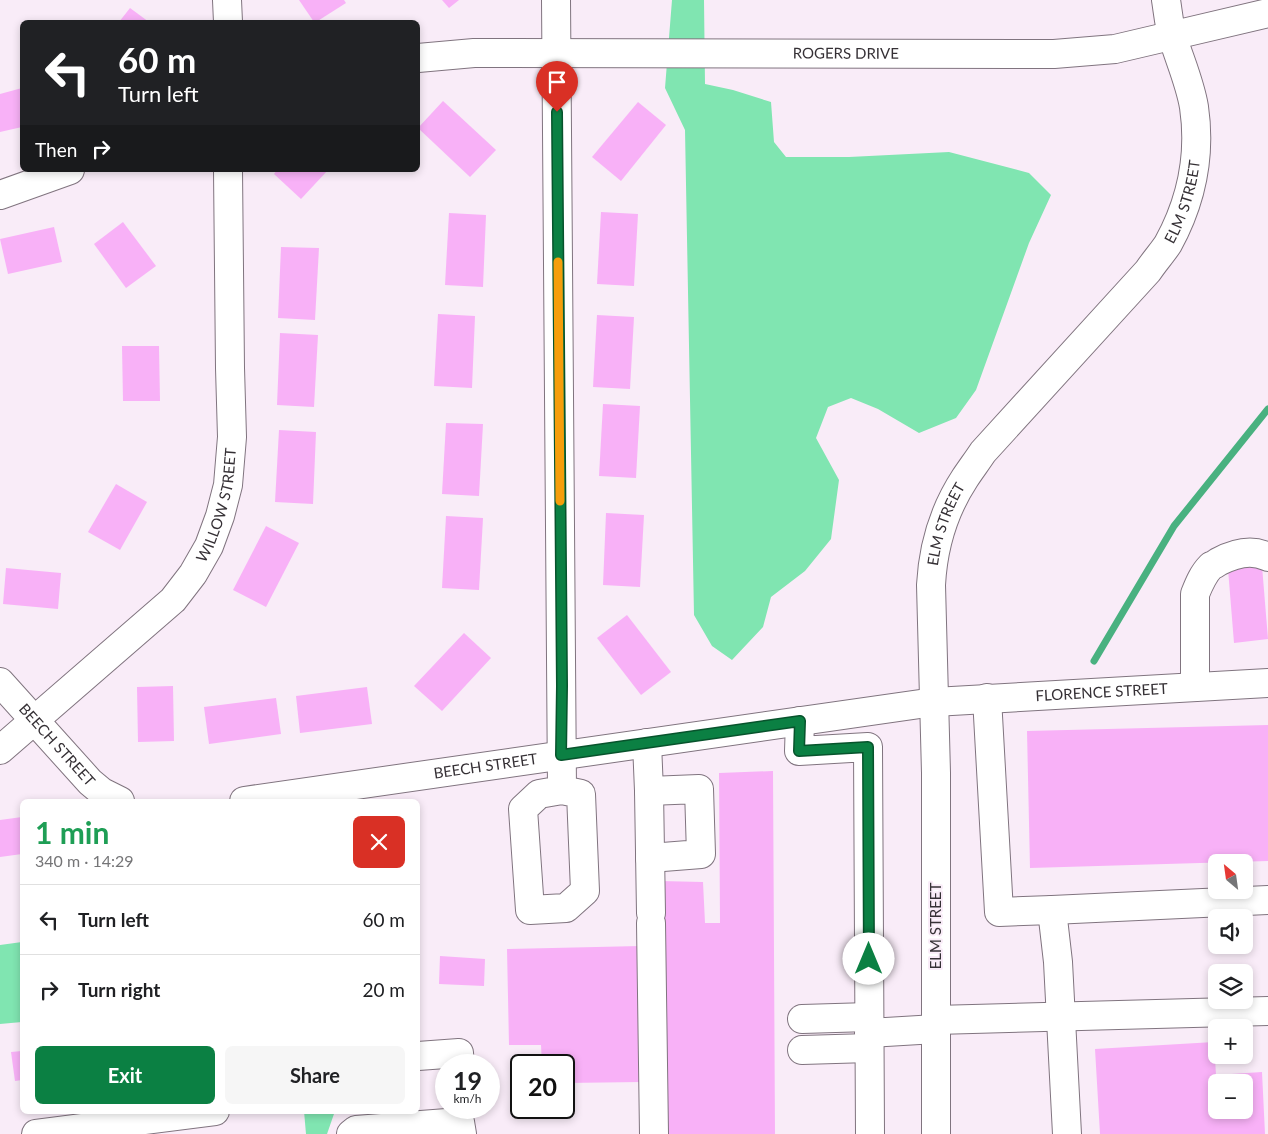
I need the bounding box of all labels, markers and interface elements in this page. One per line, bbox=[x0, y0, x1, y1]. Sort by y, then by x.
text: 60 m bbox=[118, 38, 196, 80]
icon: left bbox=[35, 40, 100, 105]
street label: ROGERS DRIVE bbox=[793, 44, 899, 62]
pin bbox=[536, 61, 578, 112]
icon: arrive bbox=[543, 68, 571, 96]
text: Turn left bbox=[118, 80, 199, 107]
icon: right bbox=[87, 135, 115, 163]
text: Then bbox=[35, 138, 77, 161]
street label: ELM STREET bbox=[1160, 159, 1203, 246]
street label: WILLOW STREET bbox=[192, 447, 239, 565]
street label: ELM STREET bbox=[923, 479, 968, 567]
street label: FLORENCE STREET bbox=[1035, 679, 1168, 704]
street label: BEECH STREET bbox=[16, 700, 99, 790]
street label: BEECH STREET bbox=[432, 749, 539, 782]
text: 1 min bbox=[35, 814, 109, 850]
button: close bbox=[353, 816, 405, 868]
text: 340 m · 14:29 bbox=[35, 851, 134, 870]
north arrow bbox=[1208, 854, 1252, 899]
map controls bbox=[1208, 854, 1253, 1119]
street label: ELM STREET bbox=[926, 883, 944, 969]
icon: left bbox=[35, 906, 63, 934]
text: Turn left bbox=[78, 908, 149, 931]
text: 60 m bbox=[362, 908, 405, 931]
button: sound bbox=[1208, 909, 1253, 954]
position arrow bbox=[842, 932, 894, 984]
button: layers bbox=[1208, 964, 1253, 1009]
icon: right bbox=[35, 976, 63, 1004]
text: Turn right bbox=[78, 978, 160, 1001]
text: 20 m bbox=[362, 978, 405, 1001]
button: + bbox=[1208, 1019, 1253, 1064]
button: Exit bbox=[35, 1046, 215, 1104]
button: Share bbox=[225, 1046, 405, 1104]
speed limit sign: 20 bbox=[510, 1054, 575, 1119]
text: 19 bbox=[453, 1065, 482, 1095]
button: − bbox=[1208, 1074, 1253, 1119]
text: km/h bbox=[453, 1091, 482, 1106]

